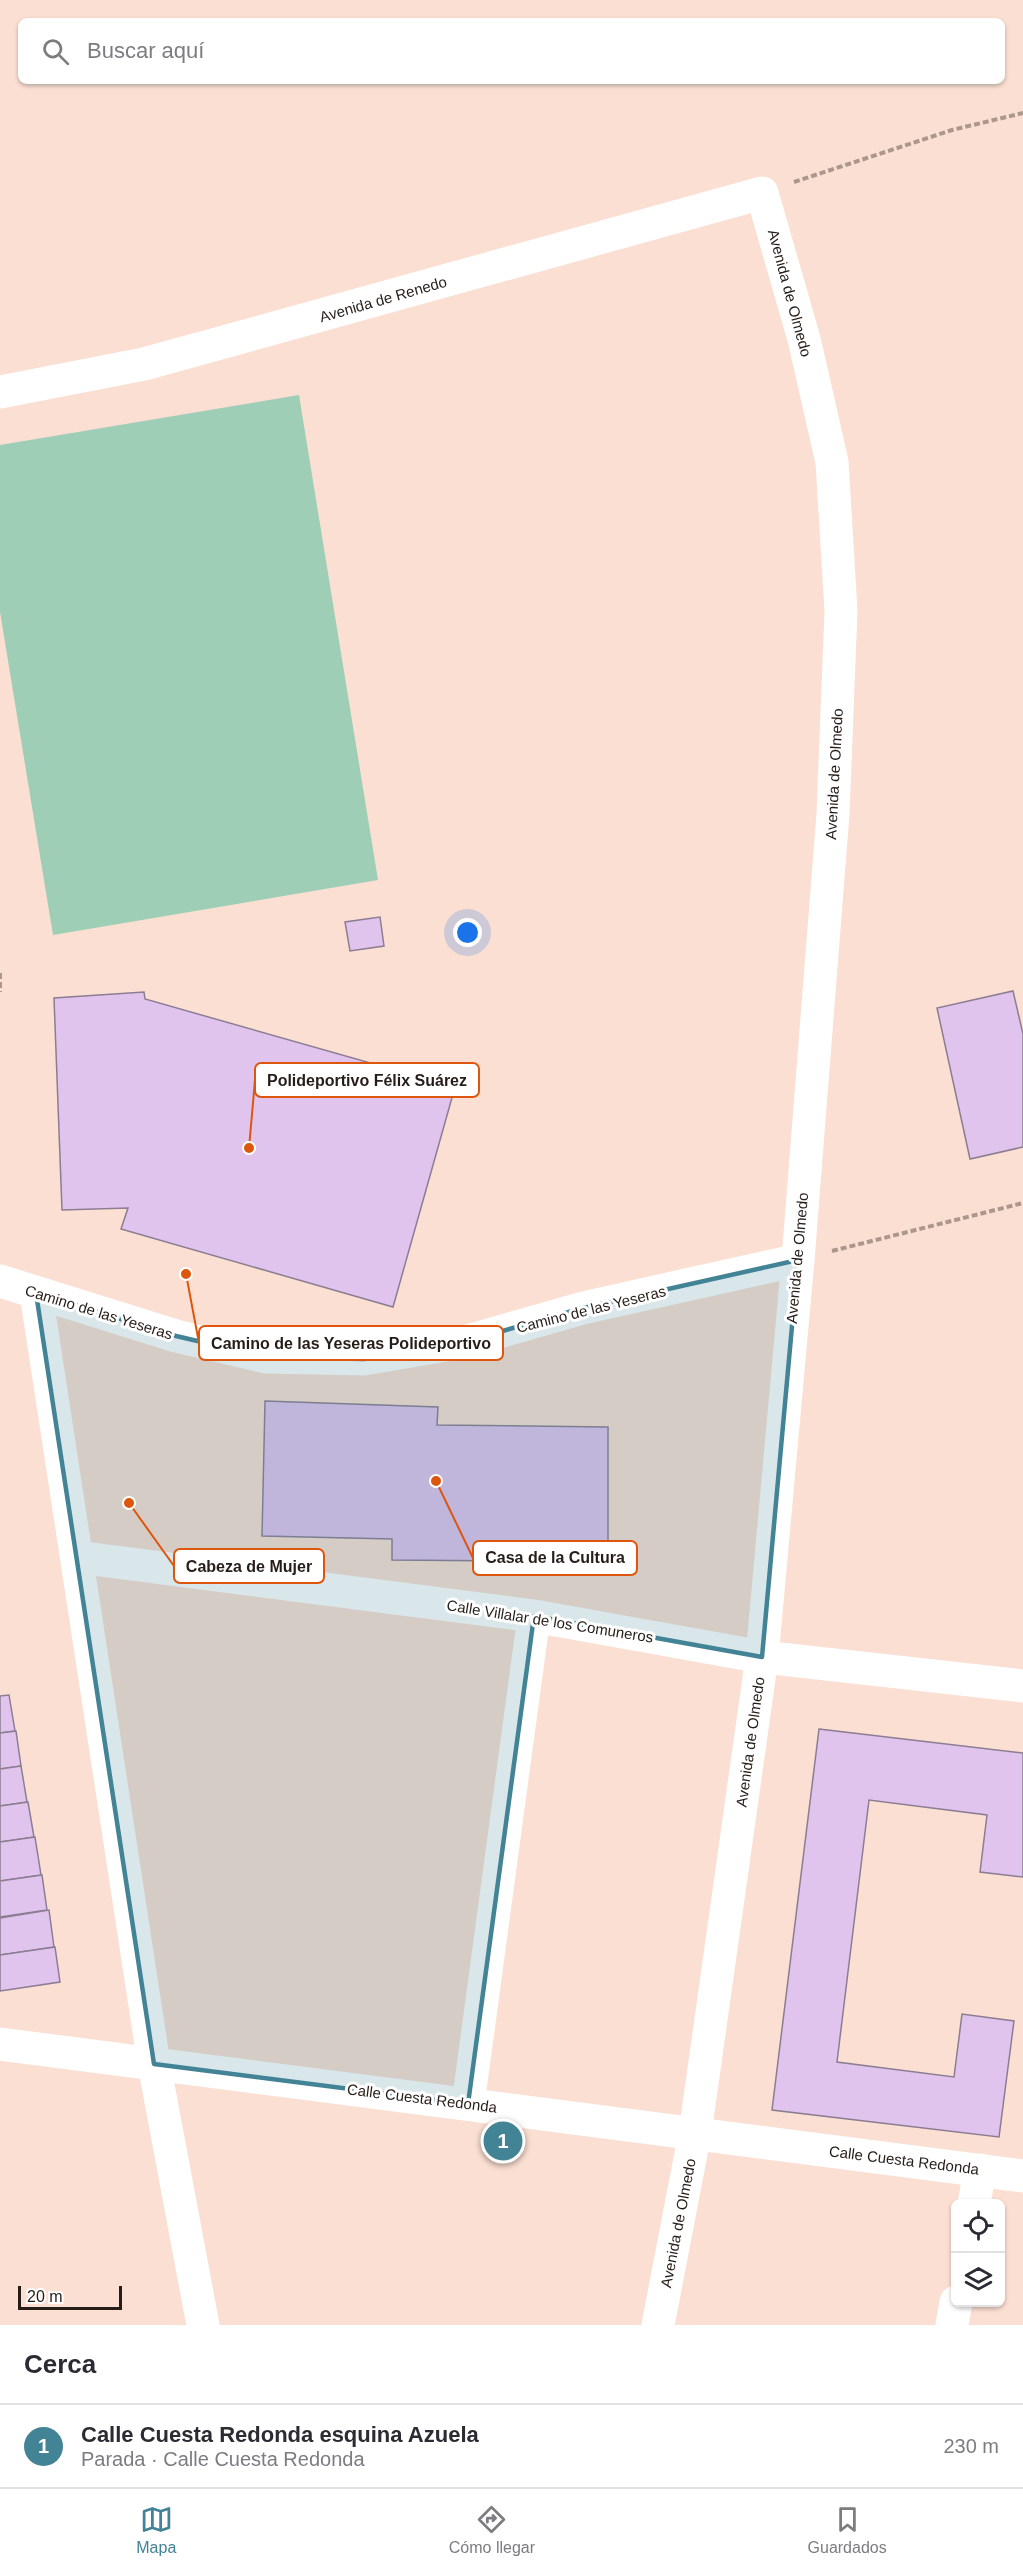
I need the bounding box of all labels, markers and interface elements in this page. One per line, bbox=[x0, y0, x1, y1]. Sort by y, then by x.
search box bbox=[18, 18, 1005, 84]
icon: search bbox=[39, 35, 72, 68]
text: Buscar aquí bbox=[87, 38, 204, 63]
street label: Avenida de Olmedo bbox=[765, 227, 815, 359]
street label: Avenida de Renedo bbox=[317, 273, 449, 325]
street label: Avenida de Olmedo bbox=[822, 708, 846, 840]
your location bbox=[453, 918, 482, 947]
callout: Polideportivo Félix Suárez bbox=[255, 1063, 479, 1097]
text: Polideportivo Félix Suárez bbox=[267, 1072, 467, 1089]
street label: Avenida de Olmedo bbox=[783, 1192, 811, 1324]
street label: Camino de las Yeseras bbox=[23, 1281, 175, 1343]
street label: Camino de las Yeseras bbox=[515, 1282, 667, 1336]
callout: Camino de las Yeseras Polideportivo bbox=[199, 1326, 503, 1360]
text: Camino de las Yeseras Polideportivo bbox=[211, 1335, 491, 1352]
callout: Casa de la Cultura bbox=[473, 1541, 637, 1575]
callout: Cabeza de Mujer bbox=[174, 1549, 324, 1583]
text: Casa de la Cultura bbox=[485, 1549, 625, 1566]
text: Cabeza de Mujer bbox=[186, 1558, 312, 1575]
street label: Calle Villalar de los Comuneros bbox=[445, 1596, 655, 1646]
street label: Avenida de Olmedo bbox=[732, 1676, 768, 1808]
street label: Calle Cuesta Redonda bbox=[346, 2080, 499, 2116]
pin: 1 bbox=[484, 2118, 522, 2164]
street label: Calle Cuesta Redonda bbox=[828, 2142, 981, 2178]
street label: Avenida de Olmedo bbox=[657, 2157, 699, 2289]
map controls bbox=[951, 2199, 1005, 2307]
button: locate bbox=[951, 2199, 1005, 2253]
button: layers bbox=[951, 2253, 1005, 2307]
scale bar bbox=[18, 2283, 122, 2310]
text: 20 m bbox=[27, 2288, 63, 2305]
text: Cerca bbox=[24, 2349, 96, 2379]
text: Calle Cuesta Redonda esquina Azuela bbox=[81, 2422, 479, 2447]
text: 1 bbox=[38, 2435, 49, 2457]
text: 230 m bbox=[943, 2435, 999, 2457]
text: Parada · Calle Cuesta Redonda bbox=[81, 2448, 365, 2470]
tab: Mapa bbox=[136, 2503, 176, 2557]
tab: Cómo llegar bbox=[449, 2503, 535, 2557]
tab: Guardados bbox=[808, 2503, 887, 2557]

